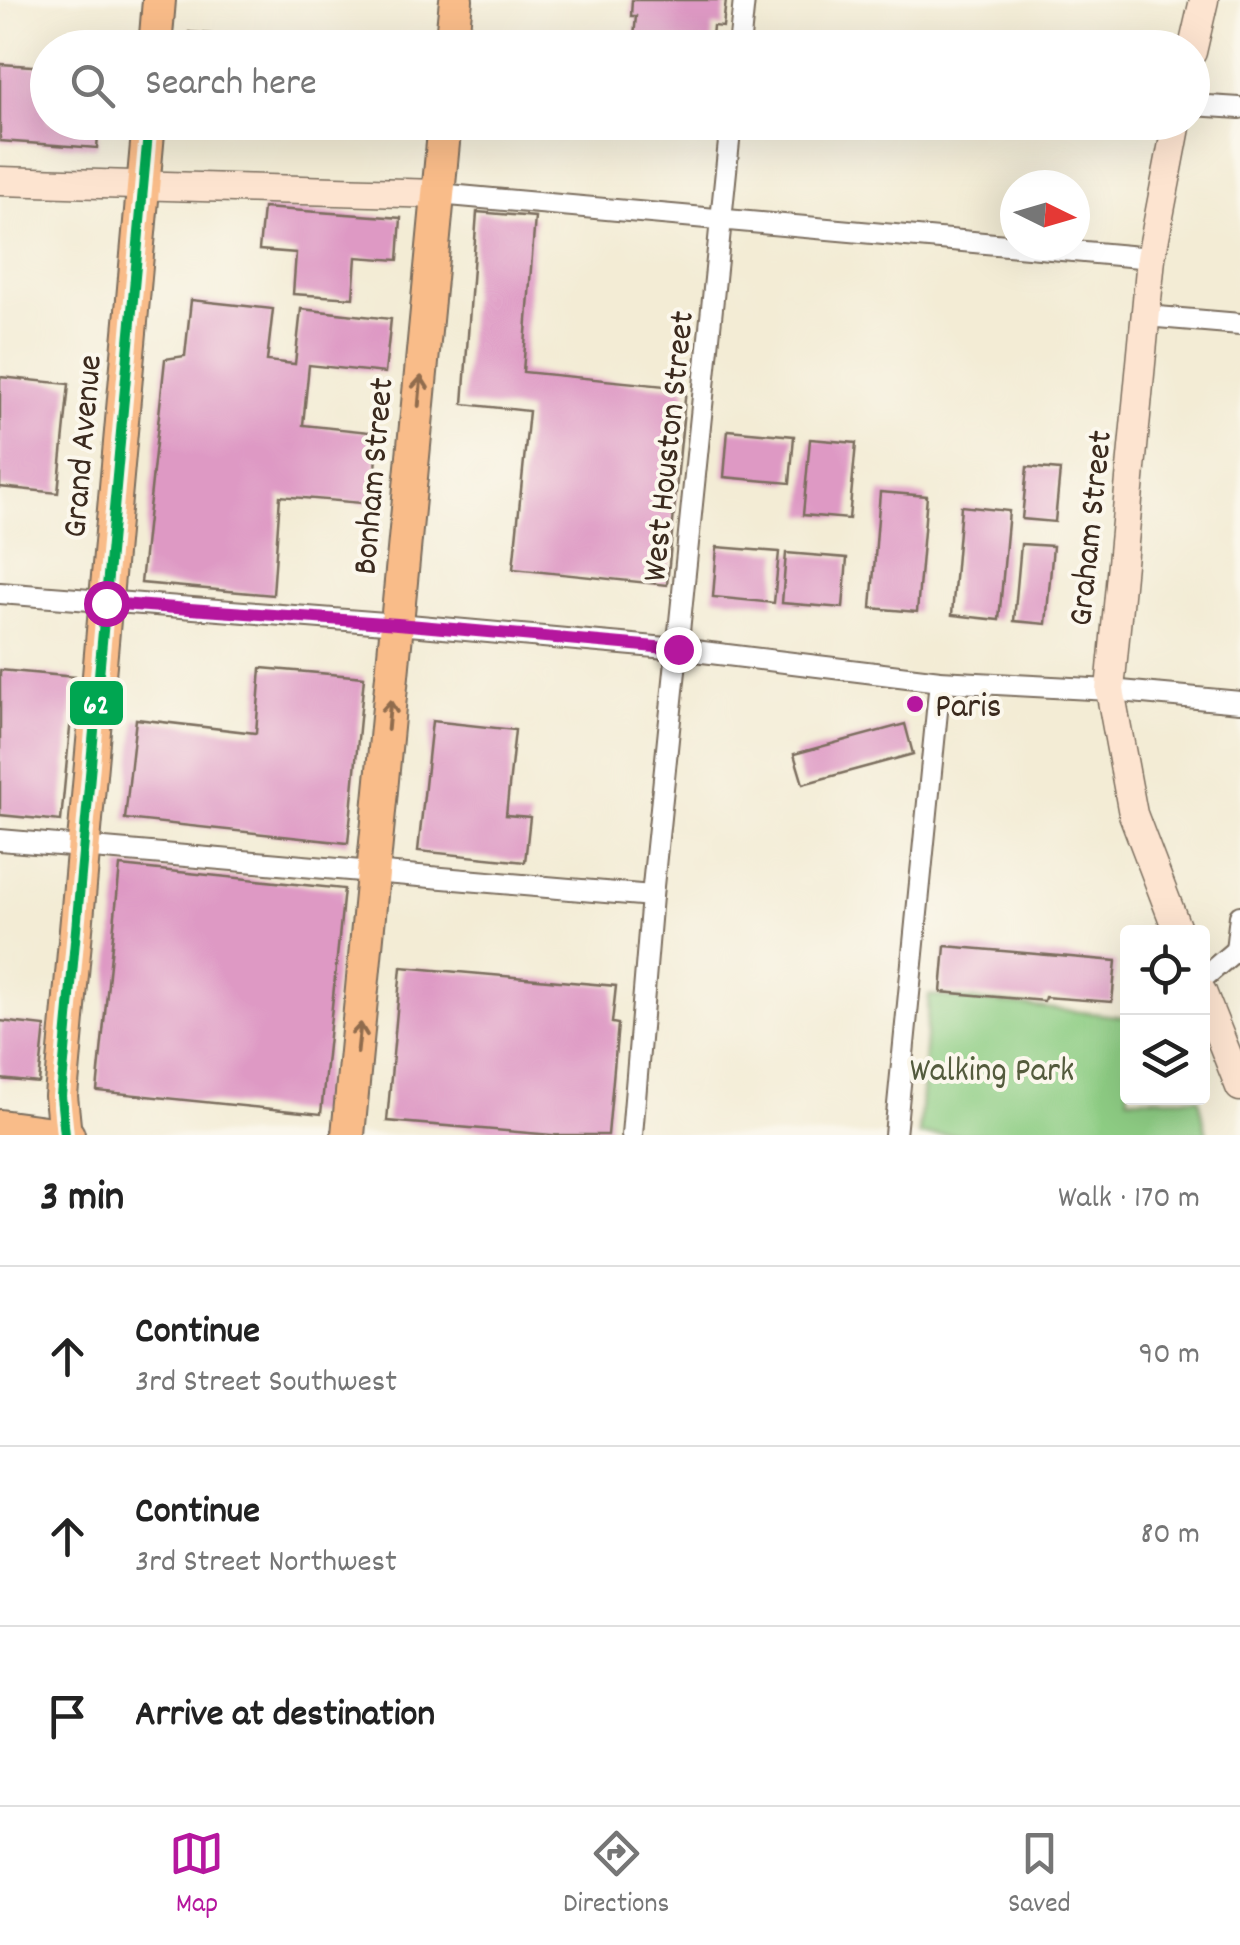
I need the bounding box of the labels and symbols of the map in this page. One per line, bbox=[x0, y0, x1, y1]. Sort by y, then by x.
north arrow bbox=[1000, 170, 1090, 260]
street label: West Houston Street bbox=[632, 308, 710, 584]
street label: Grand Avenue bbox=[52, 353, 118, 540]
street label: Bonham Street bbox=[342, 376, 410, 577]
one-way arrow bbox=[410, 376, 429, 408]
street label: Graham Street bbox=[1058, 428, 1128, 629]
route start bbox=[84, 581, 130, 627]
route end bbox=[656, 627, 702, 673]
line badge: 62 bbox=[68, 679, 125, 727]
place label: Paris bbox=[935, 684, 1001, 734]
text: 62 bbox=[83, 688, 109, 728]
marker: Paris bbox=[904, 693, 926, 715]
one-way arrow bbox=[380, 699, 399, 731]
one-way arrow bbox=[350, 1023, 369, 1055]
park label: Walking Park bbox=[910, 1048, 1074, 1098]

